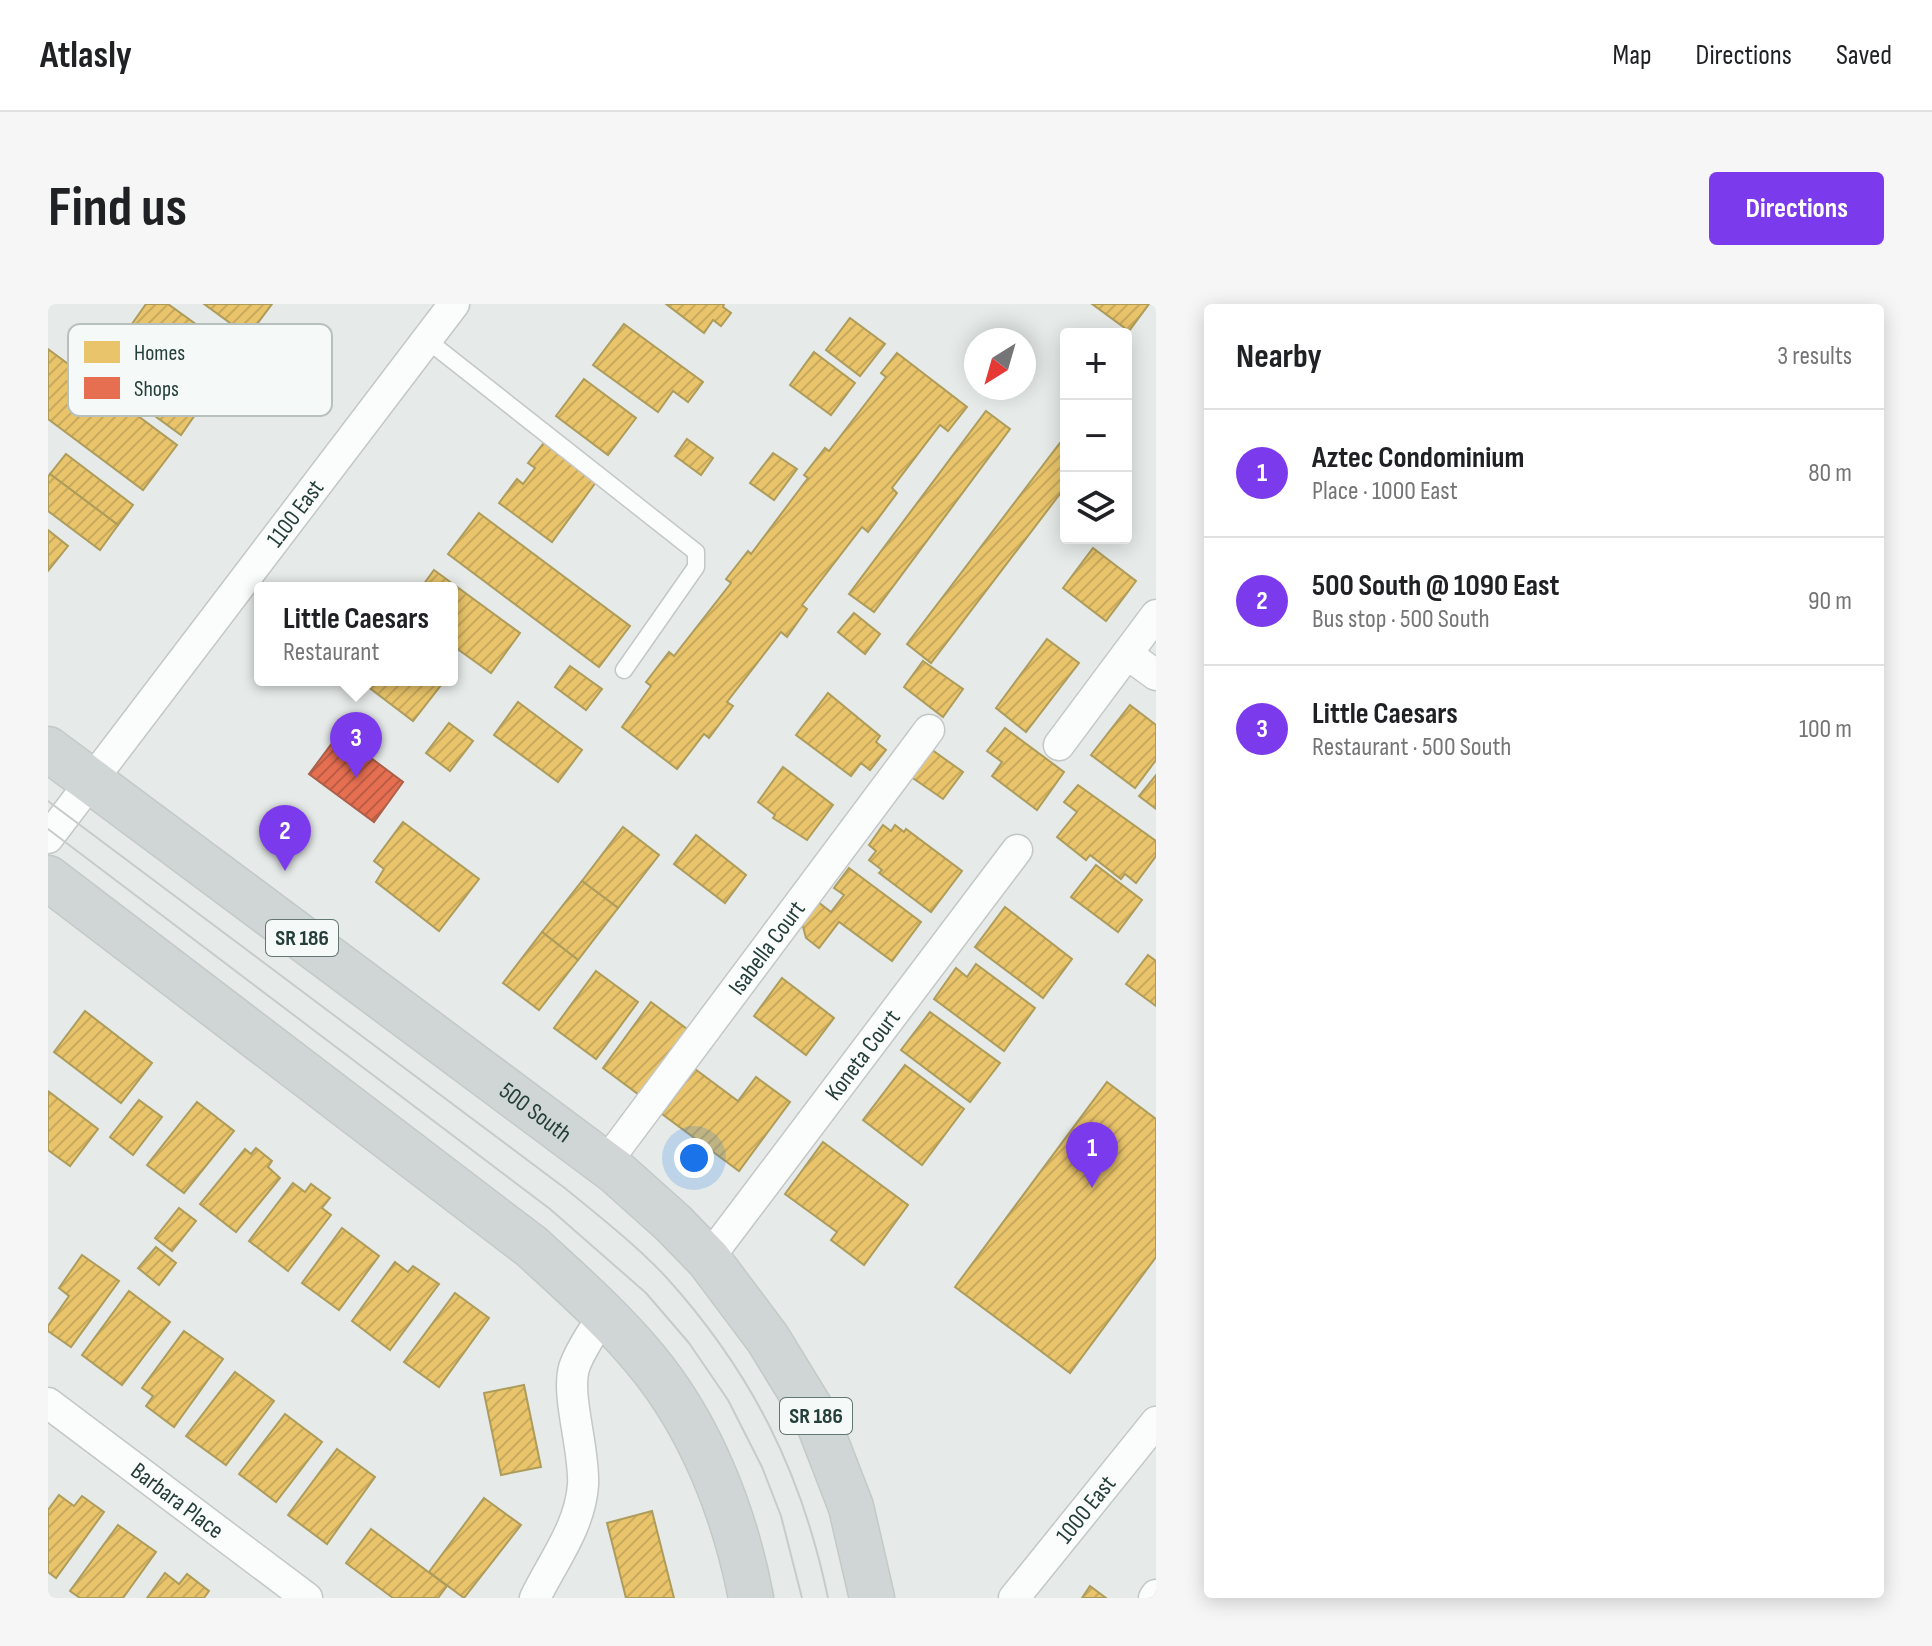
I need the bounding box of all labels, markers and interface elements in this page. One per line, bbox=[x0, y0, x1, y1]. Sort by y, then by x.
text: Atlasly bbox=[40, 33, 132, 78]
text: Map bbox=[1613, 39, 1652, 72]
text: Directions bbox=[1696, 39, 1792, 72]
text: Saved bbox=[1836, 39, 1892, 72]
button: Directions bbox=[1709, 172, 1884, 245]
text: Find us bbox=[48, 175, 187, 242]
legend bbox=[68, 324, 332, 416]
north arrow bbox=[964, 328, 1036, 400]
map controls bbox=[1060, 328, 1132, 544]
button: + bbox=[1060, 328, 1132, 400]
text: Nearby bbox=[1236, 336, 1322, 377]
text: Homes bbox=[134, 340, 185, 367]
text: 3 results bbox=[1777, 341, 1852, 372]
text: Shops bbox=[134, 376, 179, 403]
button: − bbox=[1060, 400, 1132, 472]
text: Aztec Condominium bbox=[1312, 440, 1524, 476]
text: 1 bbox=[1257, 458, 1267, 489]
text: 80 m bbox=[1808, 458, 1852, 489]
button: layers bbox=[1060, 472, 1132, 544]
street label: 1100 East bbox=[260, 474, 330, 553]
text: Place · 1000 East bbox=[1312, 476, 1458, 507]
text: 500 South @ 1090 East bbox=[1312, 568, 1559, 604]
popup bbox=[254, 582, 458, 686]
text: 2 bbox=[1256, 586, 1268, 617]
text: 90 m bbox=[1808, 586, 1852, 617]
text: Little Caesars bbox=[283, 601, 429, 637]
text: Bus stop · 500 South bbox=[1312, 604, 1490, 635]
text: Restaurant bbox=[283, 637, 380, 668]
text: Little Caesars bbox=[1312, 696, 1458, 732]
pin: 3 bbox=[330, 712, 382, 778]
text: 3 bbox=[1256, 714, 1268, 745]
text: 100 m bbox=[1799, 714, 1852, 745]
text: Restaurant · 500 South bbox=[1312, 732, 1512, 763]
pin: 2 bbox=[259, 805, 311, 871]
street label: Isabella Court bbox=[722, 895, 811, 1000]
road number: SR 186 bbox=[266, 920, 338, 956]
street label: Koneta Court bbox=[819, 1003, 906, 1106]
street label: 500 South bbox=[494, 1076, 577, 1149]
pin: 1 bbox=[1066, 1122, 1118, 1188]
your location bbox=[674, 1138, 714, 1178]
road number: SR 186 bbox=[780, 1398, 852, 1434]
street label: Barbara Place bbox=[125, 1456, 230, 1545]
street label: 1000 East bbox=[1049, 1469, 1122, 1549]

